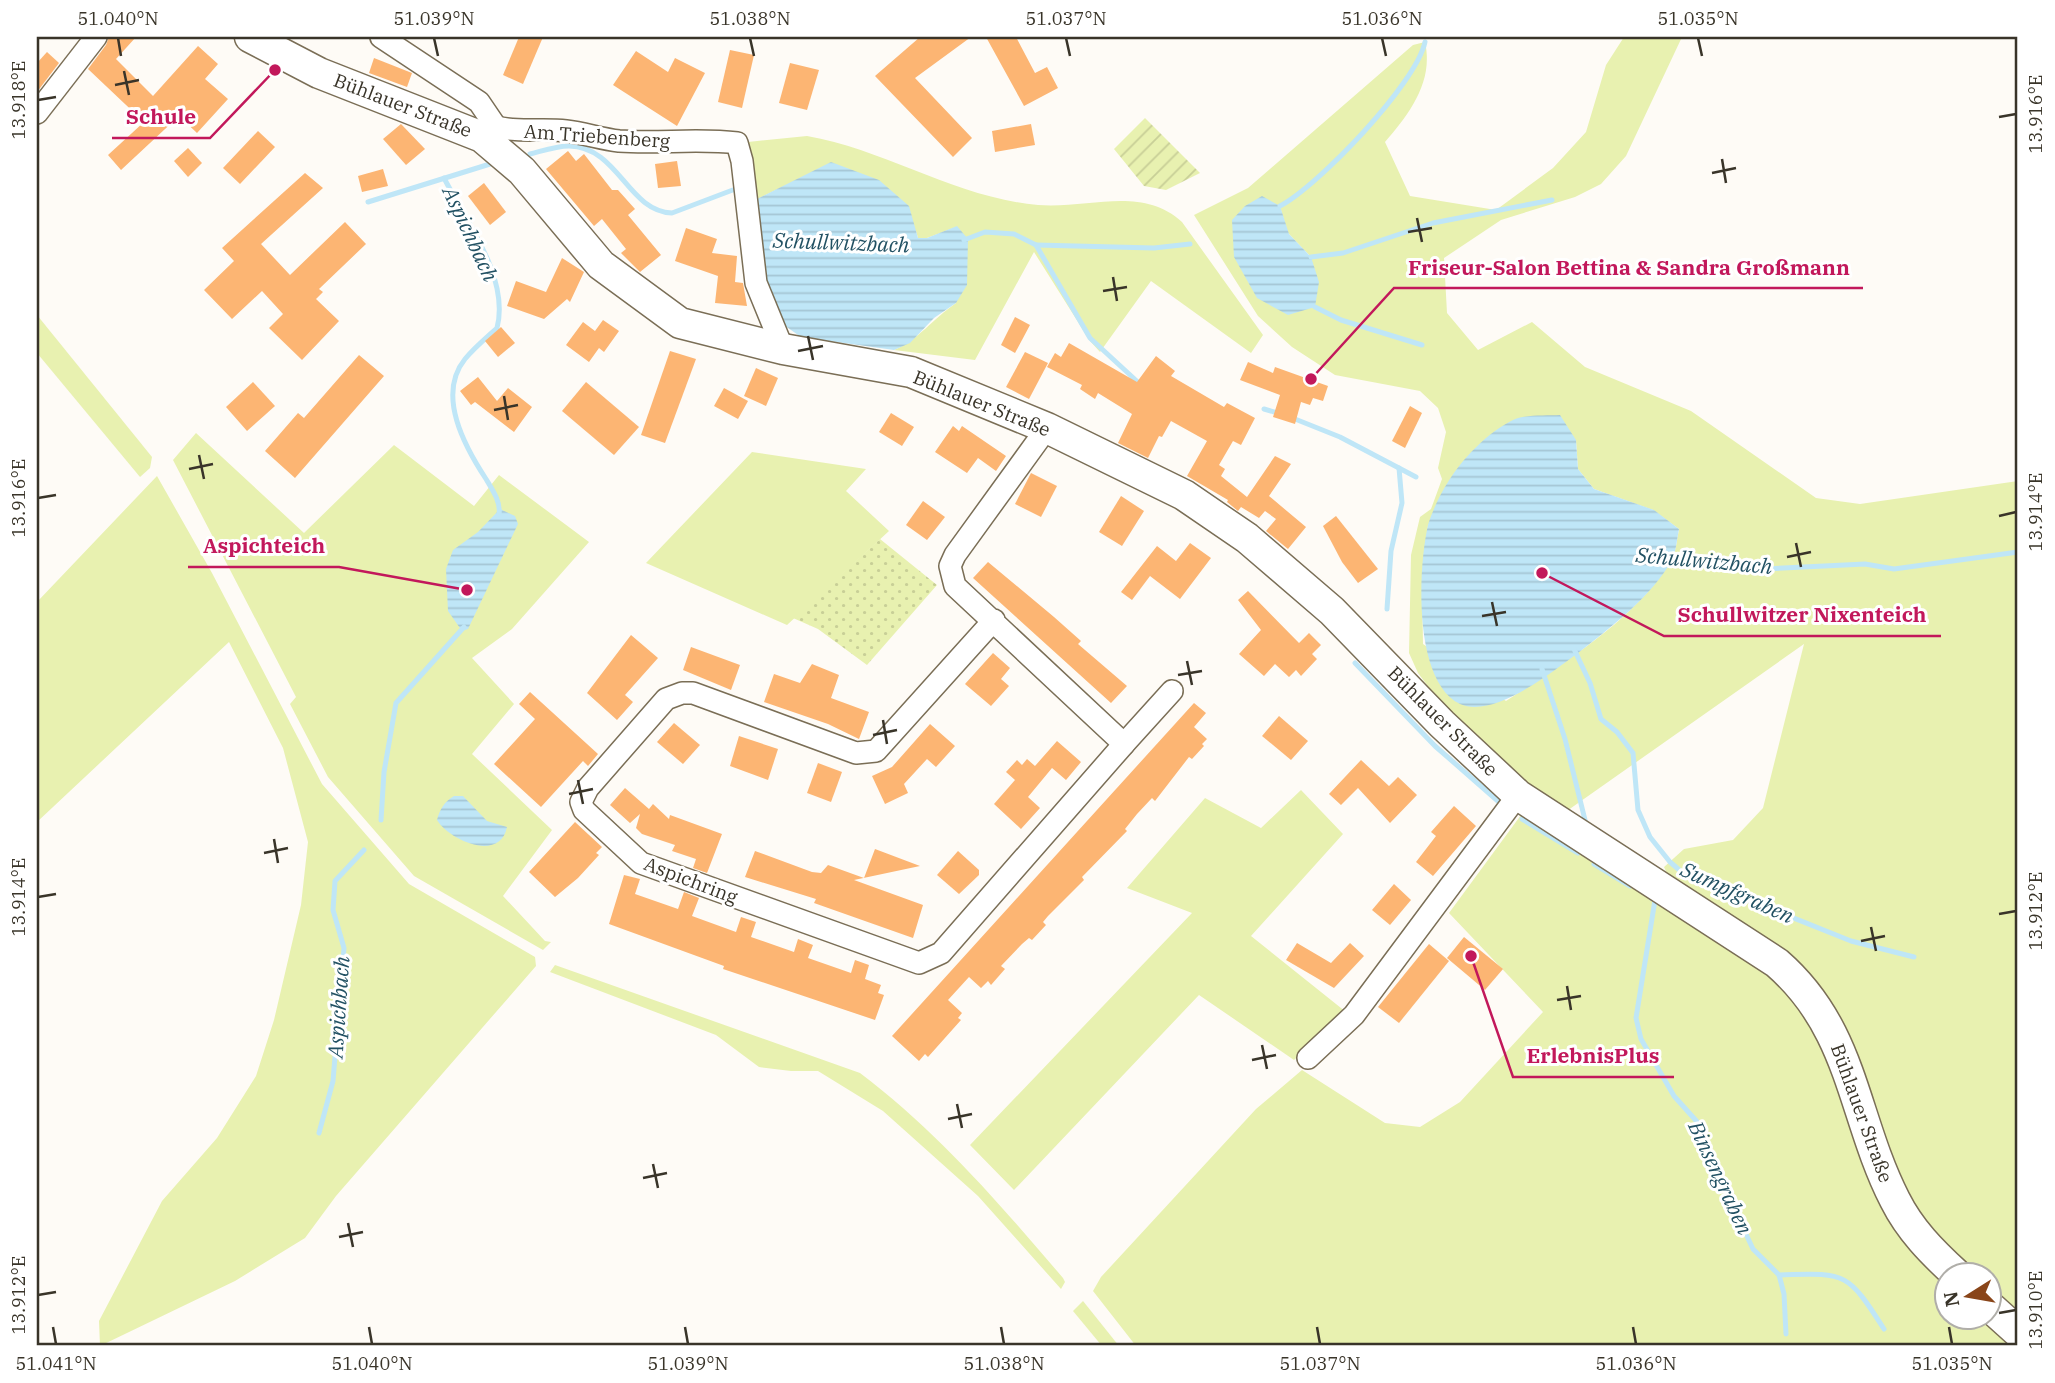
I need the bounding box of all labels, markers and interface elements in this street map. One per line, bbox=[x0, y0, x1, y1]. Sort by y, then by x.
text: 51.040°N bbox=[77, 7, 159, 30]
text: 51.039°N bbox=[393, 7, 475, 30]
text: 51.038°N bbox=[709, 7, 791, 30]
text: 51.037°N bbox=[1025, 7, 1107, 30]
text: 51.036°N bbox=[1341, 7, 1423, 30]
text: 51.035°N bbox=[1657, 7, 1739, 30]
text: 13.918°E bbox=[7, 61, 30, 139]
street label: Bühlauer Straße bbox=[331, 68, 475, 142]
text: 13.916°E bbox=[2024, 75, 2047, 153]
callout: Schule bbox=[112, 96, 210, 138]
text: Schule bbox=[126, 102, 196, 130]
street label: Am Triebenberg bbox=[523, 119, 672, 153]
water label: Aspichbach bbox=[436, 180, 505, 286]
water label: Schullwitzbach bbox=[771, 226, 910, 258]
callout: Friseur-Salon Bettina & Sandra Großmann bbox=[1394, 246, 1863, 288]
text: Friseur-Salon Bettina & Sandra Großmann bbox=[1408, 253, 1850, 281]
street label: Bühlauer Straße bbox=[910, 365, 1054, 441]
text: 13.916°E bbox=[7, 459, 30, 537]
text: 13.914°E bbox=[2024, 473, 2047, 551]
callout: Aspichteich bbox=[188, 525, 339, 567]
text: Aspichteich bbox=[203, 531, 325, 559]
water label: Schullwitzbach bbox=[1634, 540, 1774, 580]
callout: Schullwitzer Nixenteich bbox=[1664, 594, 1941, 636]
text: Schullwitzer Nixenteich bbox=[1677, 600, 1927, 628]
street label: Bühlauer Straße bbox=[1383, 661, 1503, 781]
street label: Aspichring bbox=[641, 851, 742, 909]
water label: Sumpfgraben bbox=[1676, 854, 1798, 929]
text: 13.914°E bbox=[7, 858, 30, 936]
text: 13.912°E bbox=[2024, 872, 2047, 950]
water label: Aspichbach bbox=[320, 955, 356, 1061]
callout: ErlebnisPlus bbox=[1513, 1035, 1674, 1077]
street label: Bühlauer Straße bbox=[1826, 1040, 1898, 1186]
text: ErlebnisPlus bbox=[1526, 1041, 1660, 1069]
water label: Binsengraben bbox=[1682, 1115, 1759, 1239]
text: 13.912°E bbox=[7, 1256, 30, 1334]
north arrow bbox=[1932, 1260, 2002, 1330]
text: 13.910°E bbox=[2024, 1271, 2047, 1349]
text: N bbox=[1938, 1290, 1965, 1309]
text: 51.041°N bbox=[15, 1352, 97, 1375]
text: 51.040°N bbox=[331, 1352, 413, 1375]
text: 51.039°N bbox=[647, 1352, 729, 1375]
text: 51.038°N bbox=[963, 1352, 1045, 1375]
text: 51.037°N bbox=[1279, 1352, 1361, 1375]
text: 51.036°N bbox=[1595, 1352, 1677, 1375]
text: 51.035°N bbox=[1911, 1352, 1993, 1375]

